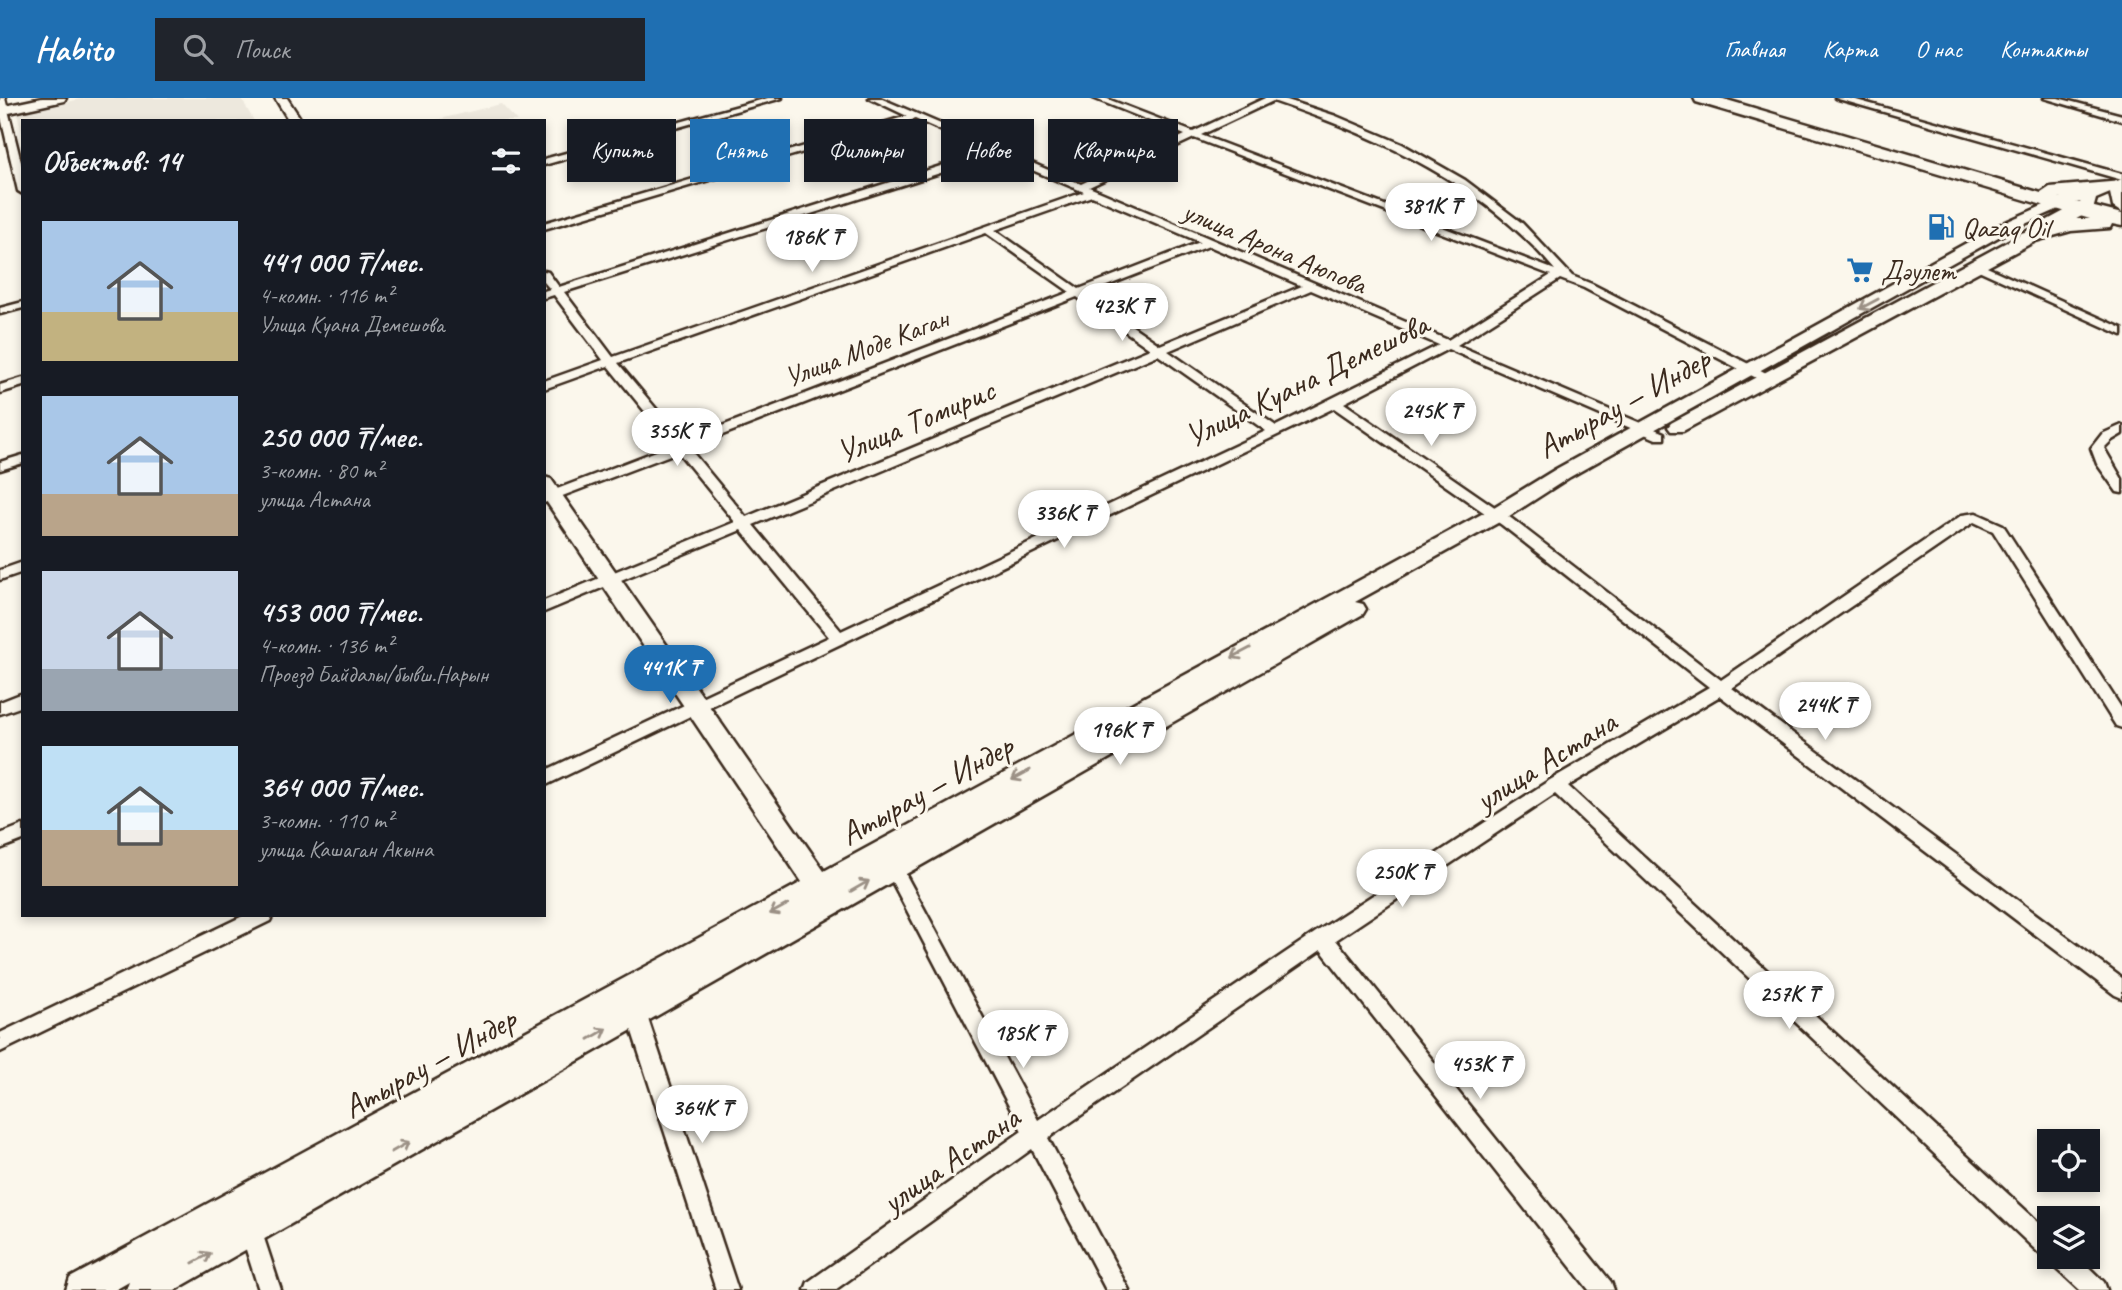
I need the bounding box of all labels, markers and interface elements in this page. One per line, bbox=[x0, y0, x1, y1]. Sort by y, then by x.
search box bbox=[155, 18, 645, 81]
text: Habito bbox=[35, 28, 113, 70]
icon: search bbox=[179, 30, 217, 68]
text: Поиск bbox=[235, 33, 290, 66]
text: Главная bbox=[1724, 34, 1785, 64]
text: Карта bbox=[1823, 34, 1877, 64]
text: О нас bbox=[1915, 34, 1962, 64]
text: Контакты bbox=[2000, 34, 2087, 64]
chip: Купить bbox=[567, 119, 676, 182]
chip: Снять bbox=[690, 119, 790, 182]
chip: Фильтры bbox=[804, 119, 927, 182]
chip: Новое bbox=[941, 119, 1034, 182]
chip: Квартира bbox=[1048, 119, 1178, 182]
text: Объектов: 14 bbox=[42, 142, 181, 180]
icon: filters bbox=[487, 142, 525, 180]
pin: 381K ₸ bbox=[1374, 184, 1488, 243]
text: 381K ₸ bbox=[1401, 191, 1461, 220]
street label: улица Арона Аюпова bbox=[1176, 192, 1373, 302]
place label: Qazaq Oil bbox=[1962, 210, 2055, 245]
fuel station icon: Qazaq Oil bbox=[1926, 212, 1956, 242]
pin: 186K ₸ bbox=[755, 214, 869, 274]
text: 186K ₸ bbox=[782, 222, 842, 251]
text: 441 000 ₸/мес. bbox=[259, 243, 423, 281]
icon: home bbox=[98, 249, 182, 333]
place label: Дәулет bbox=[1881, 253, 1958, 288]
supermarket icon: Дәулет bbox=[1845, 255, 1875, 285]
text: 4-комн. · 116 m² bbox=[259, 281, 393, 310]
pin: 423K ₸ bbox=[1065, 284, 1179, 343]
text: 423K ₸ bbox=[1092, 291, 1152, 320]
one-way arrow bbox=[1859, 298, 1879, 312]
street label: Улица Моде Каган bbox=[779, 300, 955, 395]
street label: Улица Куана Демешова bbox=[1178, 302, 1437, 457]
text: Улица Куана Демешова bbox=[259, 310, 444, 339]
street label: Атырау — Индер bbox=[1529, 337, 1720, 468]
street label: Улица Томирис bbox=[830, 368, 1002, 473]
pin: 245K ₸ bbox=[1374, 388, 1488, 448]
text: 245K ₸ bbox=[1401, 396, 1461, 425]
pin: 355K ₸ bbox=[620, 408, 734, 468]
text: 355K ₸ bbox=[648, 416, 706, 445]
text: 250 000 ₸/мес. bbox=[259, 418, 422, 456]
icon: home bbox=[98, 424, 182, 508]
text: 3-комн. · 80 m² bbox=[259, 456, 383, 485]
text: улица Астана bbox=[259, 485, 370, 514]
pin: 336K ₸ bbox=[1007, 490, 1121, 550]
text: 336K ₸ bbox=[1034, 498, 1094, 527]
text: 453 000 ₸/мес. bbox=[259, 593, 422, 631]
icon: home bbox=[98, 599, 182, 683]
text: 4-комн. · 136 m² bbox=[259, 631, 393, 660]
pin: 441K ₸ bbox=[613, 646, 727, 705]
one-way arrow bbox=[1232, 646, 1252, 660]
text: 441K ₸ bbox=[640, 653, 700, 682]
text: Проезд Байдалы/бывш.Нарын bbox=[259, 660, 488, 689]
pin: 244K ₸ bbox=[1768, 682, 1882, 742]
text: 244K ₸ bbox=[1795, 690, 1855, 719]
street label: улица Астана bbox=[1465, 700, 1626, 822]
pin: 196K ₸ bbox=[1063, 708, 1177, 767]
text: 196K ₸ bbox=[1090, 715, 1150, 744]
street label: Атырау — Индер bbox=[832, 724, 1023, 855]
text: 364 000 ₸/мес. bbox=[259, 768, 423, 806]
one-way arrow bbox=[1011, 769, 1032, 782]
icon: home bbox=[98, 774, 182, 858]
text: 3-комн. · 110 m² bbox=[259, 806, 393, 835]
text: улица Кашаган Акына bbox=[259, 835, 433, 864]
pin: 250K ₸ bbox=[1345, 850, 1459, 909]
text: 250K ₸ bbox=[1372, 857, 1432, 886]
one-way arrow bbox=[850, 879, 870, 893]
one-way arrow bbox=[769, 903, 790, 916]
pin: 257K ₸ bbox=[1732, 972, 1846, 1031]
text: 257K ₸ bbox=[1759, 979, 1819, 1008]
street label: Атырау — Индер bbox=[335, 997, 526, 1128]
pin: 185K ₸ bbox=[966, 1010, 1080, 1070]
text: 185K ₸ bbox=[993, 1018, 1053, 1047]
one-way arrow bbox=[587, 1027, 608, 1040]
pin: 453K ₸ bbox=[1423, 1042, 1537, 1101]
text: 453K ₸ bbox=[1450, 1049, 1510, 1078]
pin: 364K ₸ bbox=[645, 1086, 759, 1145]
text: 364K ₸ bbox=[672, 1093, 732, 1122]
street label: улица Астана bbox=[872, 1096, 1029, 1224]
map controls bbox=[2037, 1129, 2100, 1269]
button: locate bbox=[2037, 1129, 2100, 1192]
one-way arrow bbox=[390, 1140, 410, 1154]
button: layers bbox=[2037, 1206, 2100, 1269]
one-way arrow bbox=[191, 1251, 212, 1264]

